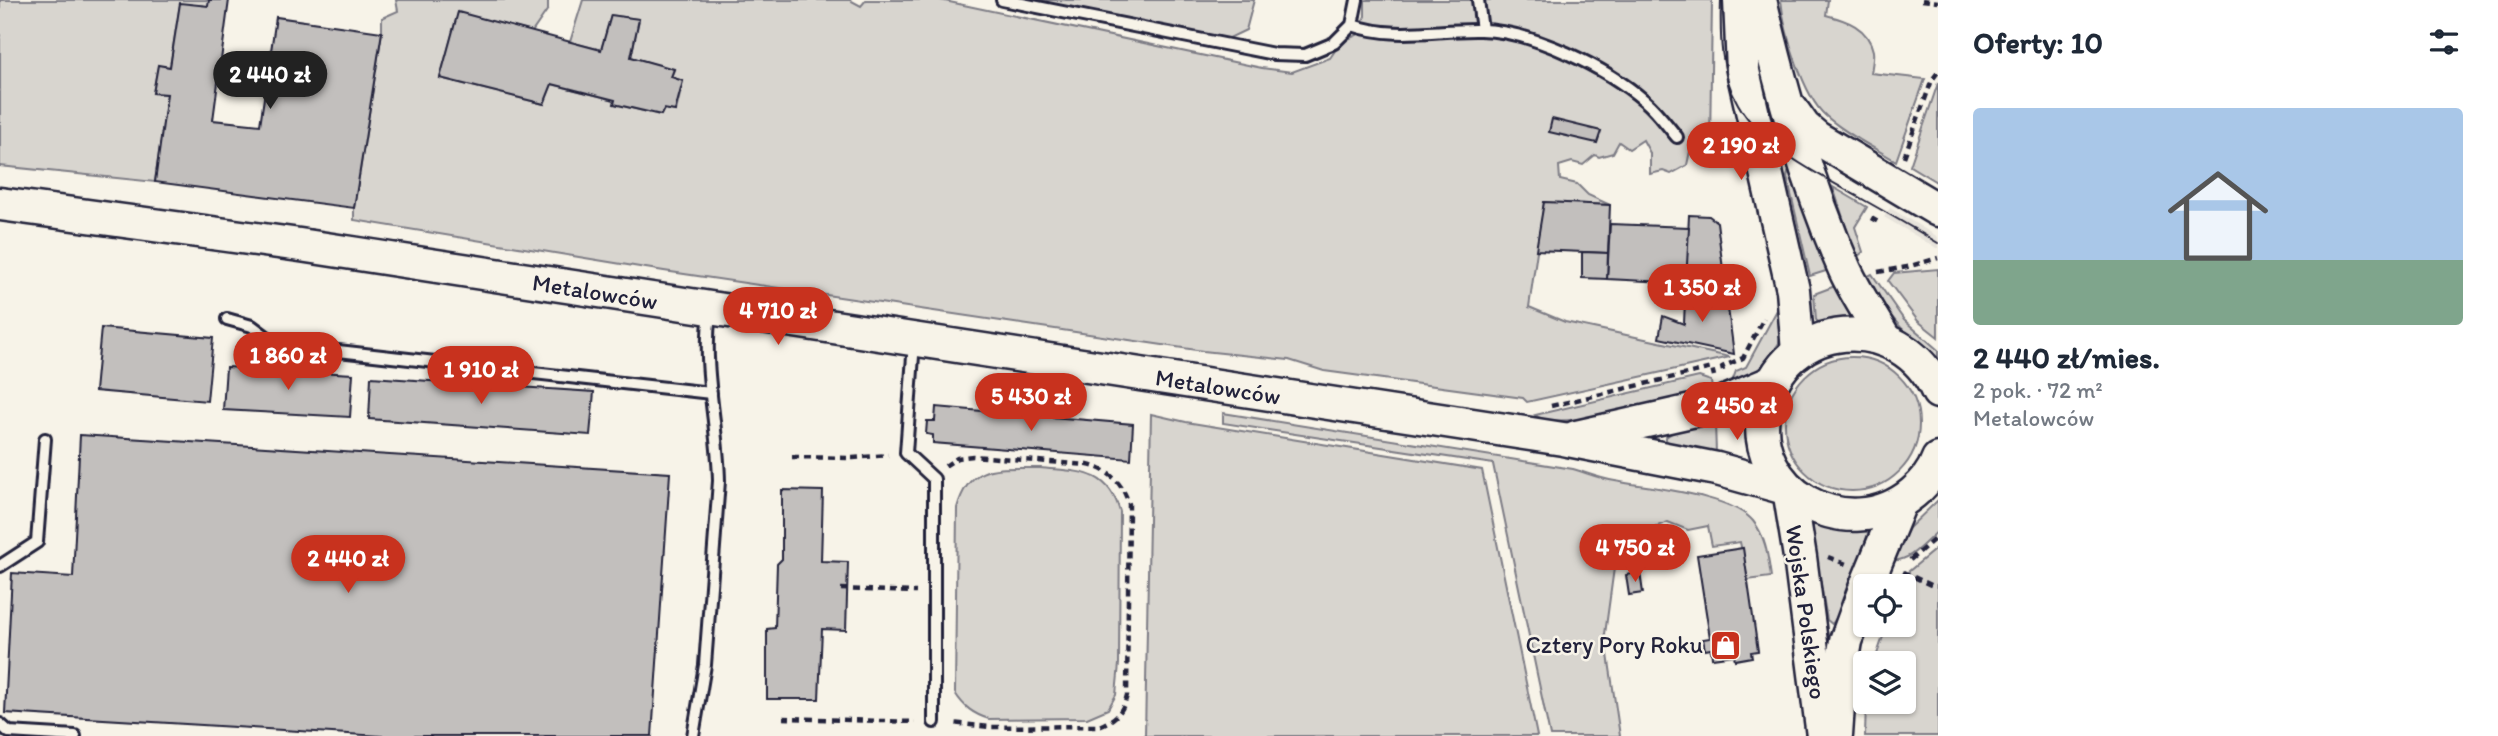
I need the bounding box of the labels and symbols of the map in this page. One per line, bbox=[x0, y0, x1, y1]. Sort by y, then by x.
pin: 2 440 zł bbox=[198, 52, 342, 111]
pin: 2 190 zł bbox=[1669, 122, 1813, 182]
pin: 1 350 zł bbox=[1630, 264, 1774, 324]
street label: Metalowców bbox=[530, 267, 660, 316]
pin: 4 710 zł bbox=[706, 288, 850, 347]
pin: 1 860 zł bbox=[216, 332, 360, 392]
pin: 1 910 zł bbox=[409, 346, 553, 406]
street label: Metalowców bbox=[1153, 362, 1283, 411]
pin: 5 430 zł bbox=[959, 374, 1103, 433]
pin: 2 450 zł bbox=[1665, 382, 1809, 442]
street label: Wojska Polskiego bbox=[1780, 523, 1833, 701]
pin: 4 750 zł bbox=[1563, 524, 1707, 584]
pin: 2 440 zł bbox=[276, 536, 420, 595]
shop icon: Cztery Pory Roku bbox=[1709, 628, 1743, 662]
place label: Cztery Pory Roku bbox=[1525, 630, 1703, 659]

